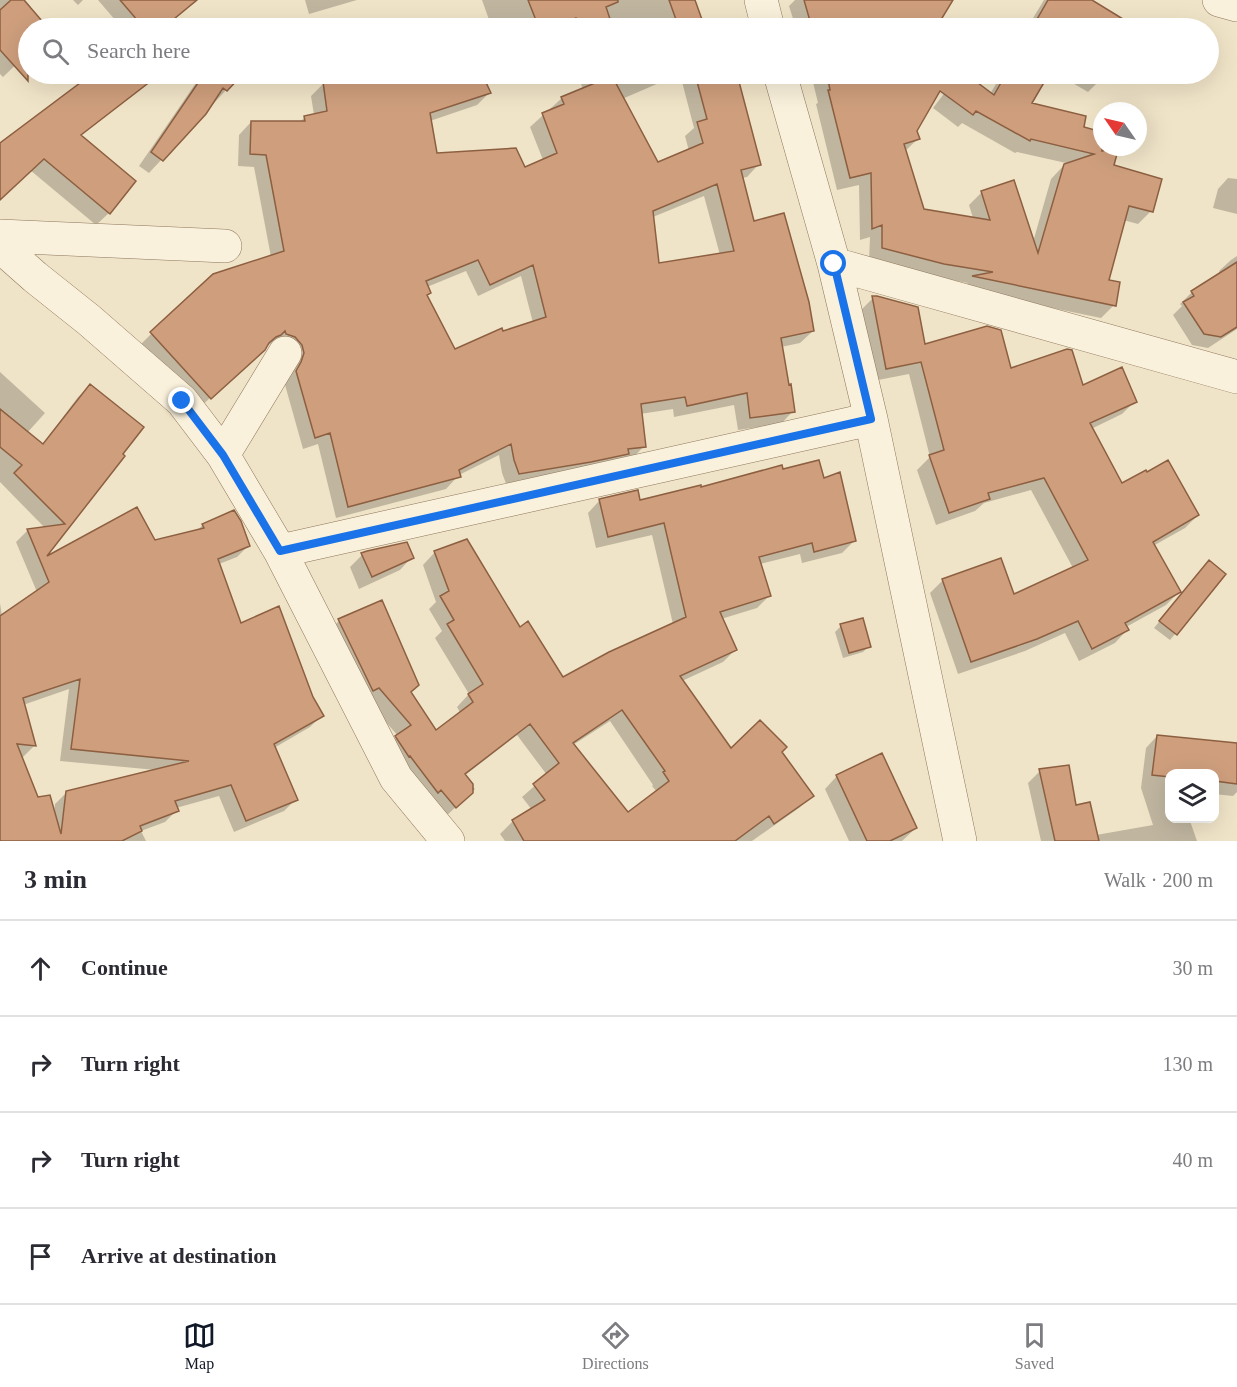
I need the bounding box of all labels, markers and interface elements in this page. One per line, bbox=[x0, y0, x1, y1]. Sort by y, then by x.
search box bbox=[18, 18, 1219, 84]
icon: search bbox=[39, 35, 72, 68]
text: Search here bbox=[87, 38, 190, 63]
north arrow bbox=[1093, 102, 1147, 156]
route start bbox=[820, 250, 846, 276]
route end bbox=[168, 387, 194, 413]
map controls bbox=[1165, 769, 1219, 823]
button: layers bbox=[1165, 769, 1219, 823]
text: 3 min bbox=[24, 865, 87, 894]
text: Walk · 200 m bbox=[1104, 869, 1213, 891]
icon: ahead bbox=[24, 952, 57, 985]
text: Continue bbox=[81, 955, 168, 980]
text: 30 m bbox=[1172, 957, 1213, 979]
icon: right bbox=[24, 1048, 57, 1081]
text: Turn right bbox=[81, 1051, 180, 1076]
text: 130 m bbox=[1162, 1053, 1213, 1075]
icon: right bbox=[24, 1144, 57, 1177]
text: Turn right bbox=[81, 1147, 180, 1172]
text: 40 m bbox=[1172, 1149, 1213, 1171]
icon: arrive bbox=[24, 1240, 57, 1273]
text: Arrive at destination bbox=[81, 1243, 277, 1268]
tab: Map bbox=[183, 1319, 216, 1373]
tab: Directions bbox=[582, 1319, 649, 1373]
tab: Saved bbox=[1015, 1319, 1054, 1373]

